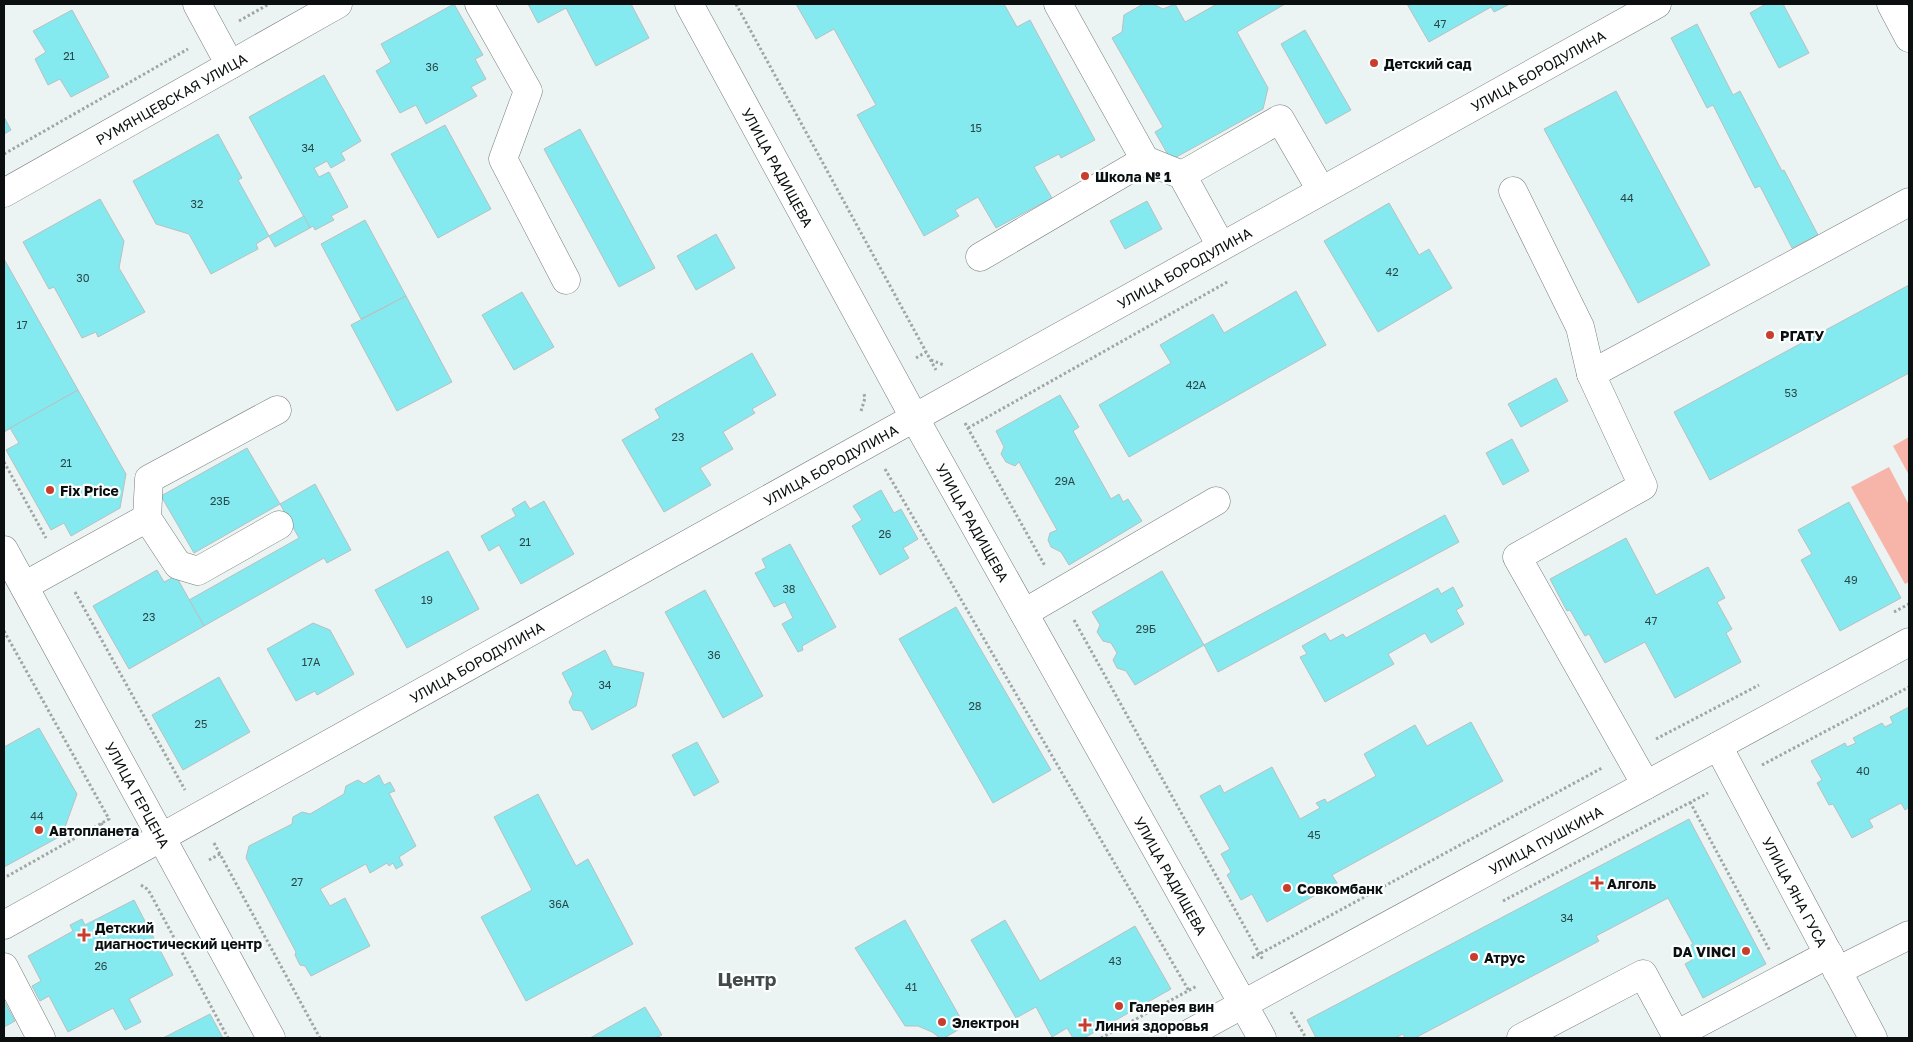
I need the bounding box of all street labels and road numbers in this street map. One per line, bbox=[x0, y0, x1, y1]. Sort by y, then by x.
street label: УЛИЦА БОРОДУЛИНА bbox=[1468, 26, 1609, 115]
street label: РУМЯНЦЕВСКАЯ УЛИЦА bbox=[92, 49, 250, 148]
street label: УЛИЦА РАДИЩЕВА bbox=[739, 105, 818, 230]
street label: УЛИЦА БОРОДУЛИНА bbox=[1114, 223, 1255, 312]
street label: УЛИЦА БОРОДУЛИНА bbox=[760, 420, 901, 509]
street label: УЛИЦА РАДИЩЕВА bbox=[933, 460, 1013, 585]
street label: УЛИЦА БОРОДУЛИНА bbox=[406, 617, 547, 706]
street label: УЛИЦА ГЕРЦЕНА bbox=[102, 739, 174, 851]
street label: УЛИЦА ПУШКИНА bbox=[1486, 802, 1606, 878]
street label: УЛИЦА РАДИЩЕВА bbox=[1131, 813, 1211, 938]
street label: УЛИЦА ЯНА ГУСА bbox=[1759, 834, 1832, 950]

